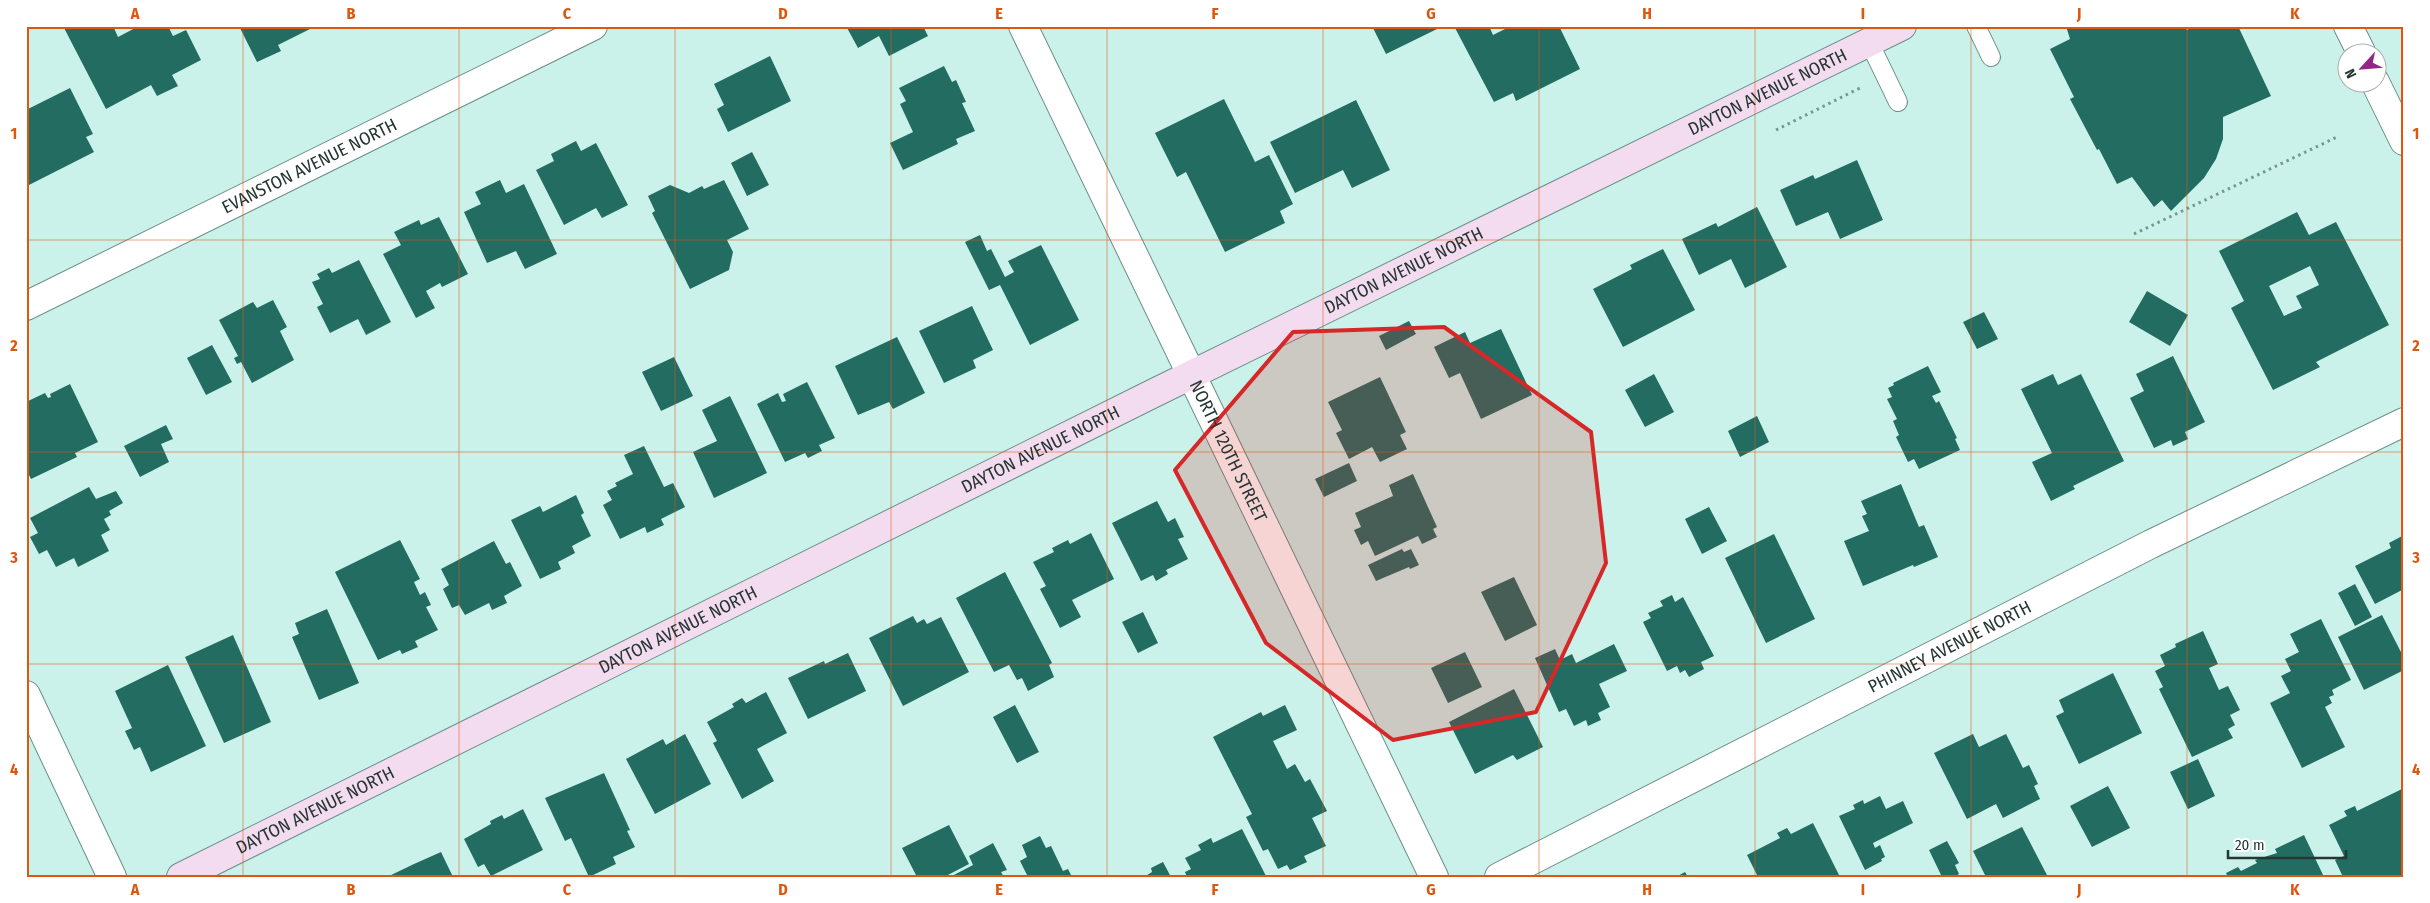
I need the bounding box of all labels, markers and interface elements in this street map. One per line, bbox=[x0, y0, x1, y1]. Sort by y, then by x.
text: A bbox=[130, 4, 140, 23]
text: B bbox=[347, 4, 356, 23]
text: C bbox=[563, 4, 572, 23]
text: D bbox=[778, 4, 788, 23]
text: E bbox=[995, 4, 1003, 23]
text: F bbox=[1211, 4, 1219, 23]
text: G bbox=[1426, 4, 1436, 23]
text: H bbox=[1642, 4, 1652, 23]
text: I bbox=[1861, 4, 1865, 23]
text: J bbox=[2076, 4, 2081, 23]
text: K bbox=[2290, 4, 2300, 23]
north arrow bbox=[2338, 42, 2388, 92]
street label: DAYTON AVENUE NORTH bbox=[1684, 44, 1850, 140]
text: N bbox=[2341, 66, 2360, 81]
street label: EVANSTON AVENUE NORTH bbox=[218, 114, 401, 219]
text: 1 bbox=[11, 124, 17, 143]
text: 1 bbox=[2413, 124, 2419, 143]
street label: DAYTON AVENUE NORTH bbox=[1321, 222, 1487, 319]
text: 2 bbox=[9, 336, 18, 355]
text: 2 bbox=[2411, 336, 2420, 355]
street label: NORTH 120TH STREET bbox=[1185, 377, 1272, 526]
street label: DAYTON AVENUE NORTH bbox=[958, 401, 1123, 498]
text: 3 bbox=[9, 548, 18, 567]
text: 3 bbox=[2411, 548, 2420, 567]
street label: DAYTON AVENUE NORTH bbox=[595, 581, 761, 678]
street label: PHINNEY AVENUE NORTH bbox=[1864, 596, 2035, 698]
text: 4 bbox=[10, 760, 18, 779]
text: 4 bbox=[2412, 760, 2420, 779]
street label: DAYTON AVENUE NORTH bbox=[232, 762, 398, 859]
scale bar bbox=[2228, 828, 2345, 860]
text: 20 m bbox=[2235, 836, 2265, 854]
text: A bbox=[130, 880, 140, 899]
text: B bbox=[347, 880, 356, 899]
text: C bbox=[563, 880, 572, 899]
text: D bbox=[778, 880, 788, 899]
text: E bbox=[995, 880, 1003, 899]
text: F bbox=[1211, 880, 1219, 899]
text: G bbox=[1426, 880, 1436, 899]
text: H bbox=[1642, 880, 1652, 899]
text: I bbox=[1861, 880, 1865, 899]
text: J bbox=[2076, 880, 2081, 899]
text: K bbox=[2290, 880, 2300, 899]

